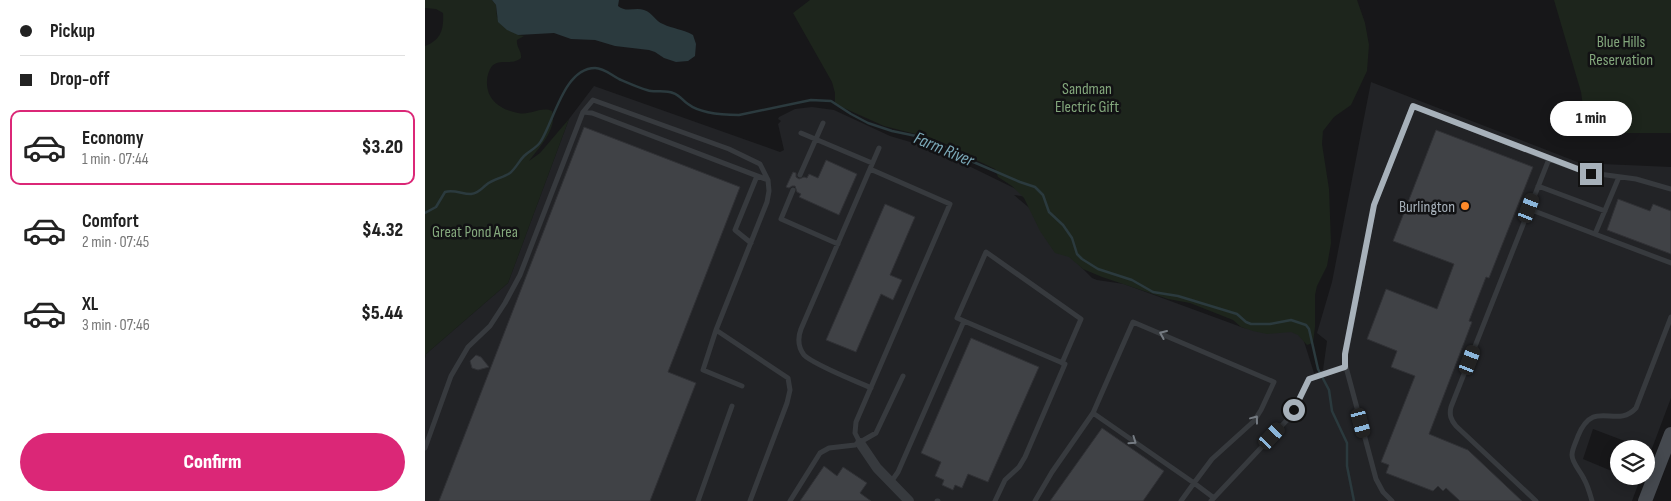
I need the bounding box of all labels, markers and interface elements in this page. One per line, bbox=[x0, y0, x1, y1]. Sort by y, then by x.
text: Pickup bbox=[50, 20, 95, 43]
park label: Blue Hills Reservation bbox=[1589, 33, 1653, 70]
text: Drop-off bbox=[50, 68, 110, 91]
park label: Sandman Electric Gift bbox=[1055, 80, 1119, 117]
callout: 1 min bbox=[1550, 101, 1632, 136]
text: 1 min bbox=[1576, 109, 1606, 128]
icon: car bbox=[22, 125, 67, 170]
text: Economy bbox=[82, 127, 144, 150]
water label: Farm River bbox=[911, 127, 978, 172]
text: $3.20 bbox=[362, 136, 403, 159]
text: 1 min · 07:44 bbox=[82, 150, 148, 169]
route end bbox=[1580, 163, 1602, 185]
car bbox=[1516, 191, 1541, 225]
place label: Burlington bbox=[1399, 198, 1455, 217]
marker: Burlington bbox=[1459, 200, 1471, 212]
icon: car bbox=[22, 208, 67, 253]
text: Comfort bbox=[82, 210, 139, 233]
text: $4.32 bbox=[362, 219, 403, 242]
park label: Great Pond Area bbox=[432, 223, 518, 242]
text: 2 min · 07:45 bbox=[82, 233, 149, 252]
icon: car bbox=[22, 291, 67, 336]
text: XL bbox=[82, 293, 98, 316]
text: $5.44 bbox=[361, 302, 403, 325]
text: 3 min · 07:46 bbox=[82, 316, 150, 335]
one-way arrow bbox=[1159, 330, 1168, 341]
car bbox=[1457, 343, 1482, 377]
route start bbox=[1283, 399, 1305, 421]
car bbox=[1349, 407, 1372, 439]
one-way arrow bbox=[1249, 416, 1257, 425]
car bbox=[1256, 420, 1287, 452]
button: Confirm bbox=[20, 433, 405, 491]
one-way arrow bbox=[1128, 435, 1137, 444]
map controls bbox=[1610, 440, 1655, 485]
button: layers bbox=[1610, 440, 1655, 485]

